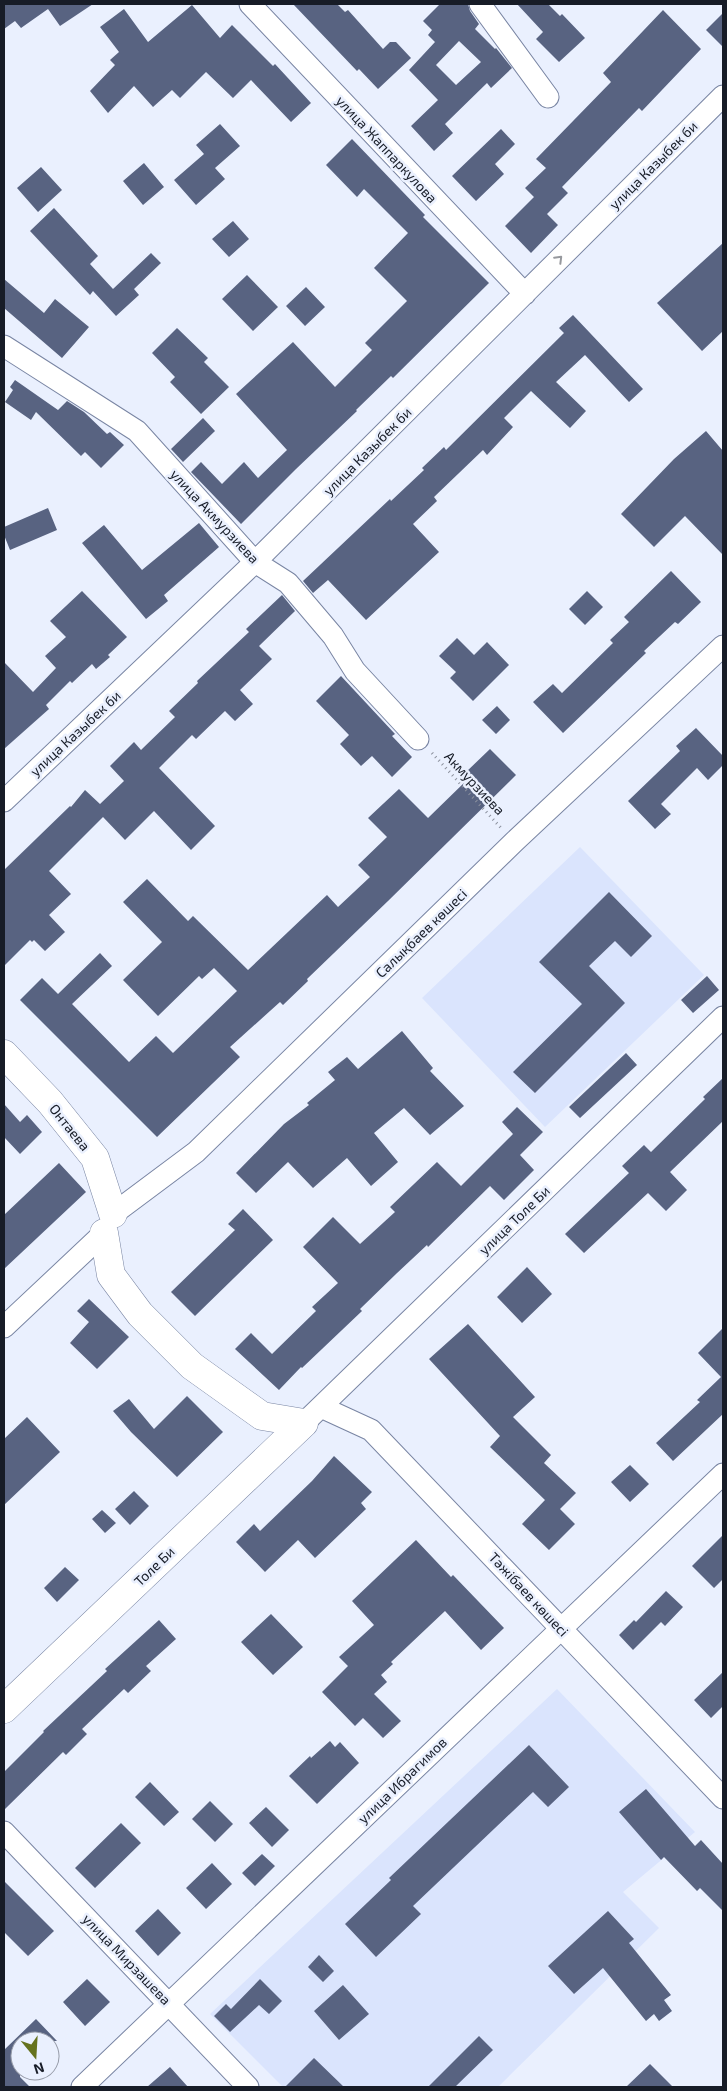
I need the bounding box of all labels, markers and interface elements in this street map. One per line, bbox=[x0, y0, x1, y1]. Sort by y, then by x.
street label: улица Жаппаркулова bbox=[333, 92, 441, 206]
street label: улица Казыбек би bbox=[605, 117, 701, 213]
one-way arrow bbox=[553, 256, 562, 265]
street label: улица Казыбек би bbox=[319, 403, 415, 499]
street label: улица Акмурзиева bbox=[167, 465, 263, 567]
street label: улица Казыбек би bbox=[26, 687, 124, 779]
street label: Акмурзиева bbox=[441, 748, 509, 818]
street label: Салықбаев көшесі bbox=[372, 885, 470, 981]
street label: Онтаева bbox=[46, 1100, 94, 1154]
street label: улица Толе Би bbox=[475, 1182, 553, 1258]
street label: Толе Би bbox=[130, 1543, 178, 1589]
street label: Тәжібаев көшесі bbox=[486, 1548, 572, 1640]
street label: улица Ибрагимов bbox=[354, 1733, 450, 1827]
street label: улица Мирзашева bbox=[79, 1910, 175, 2008]
north arrow bbox=[10, 2031, 60, 2081]
text: N bbox=[32, 2059, 47, 2078]

